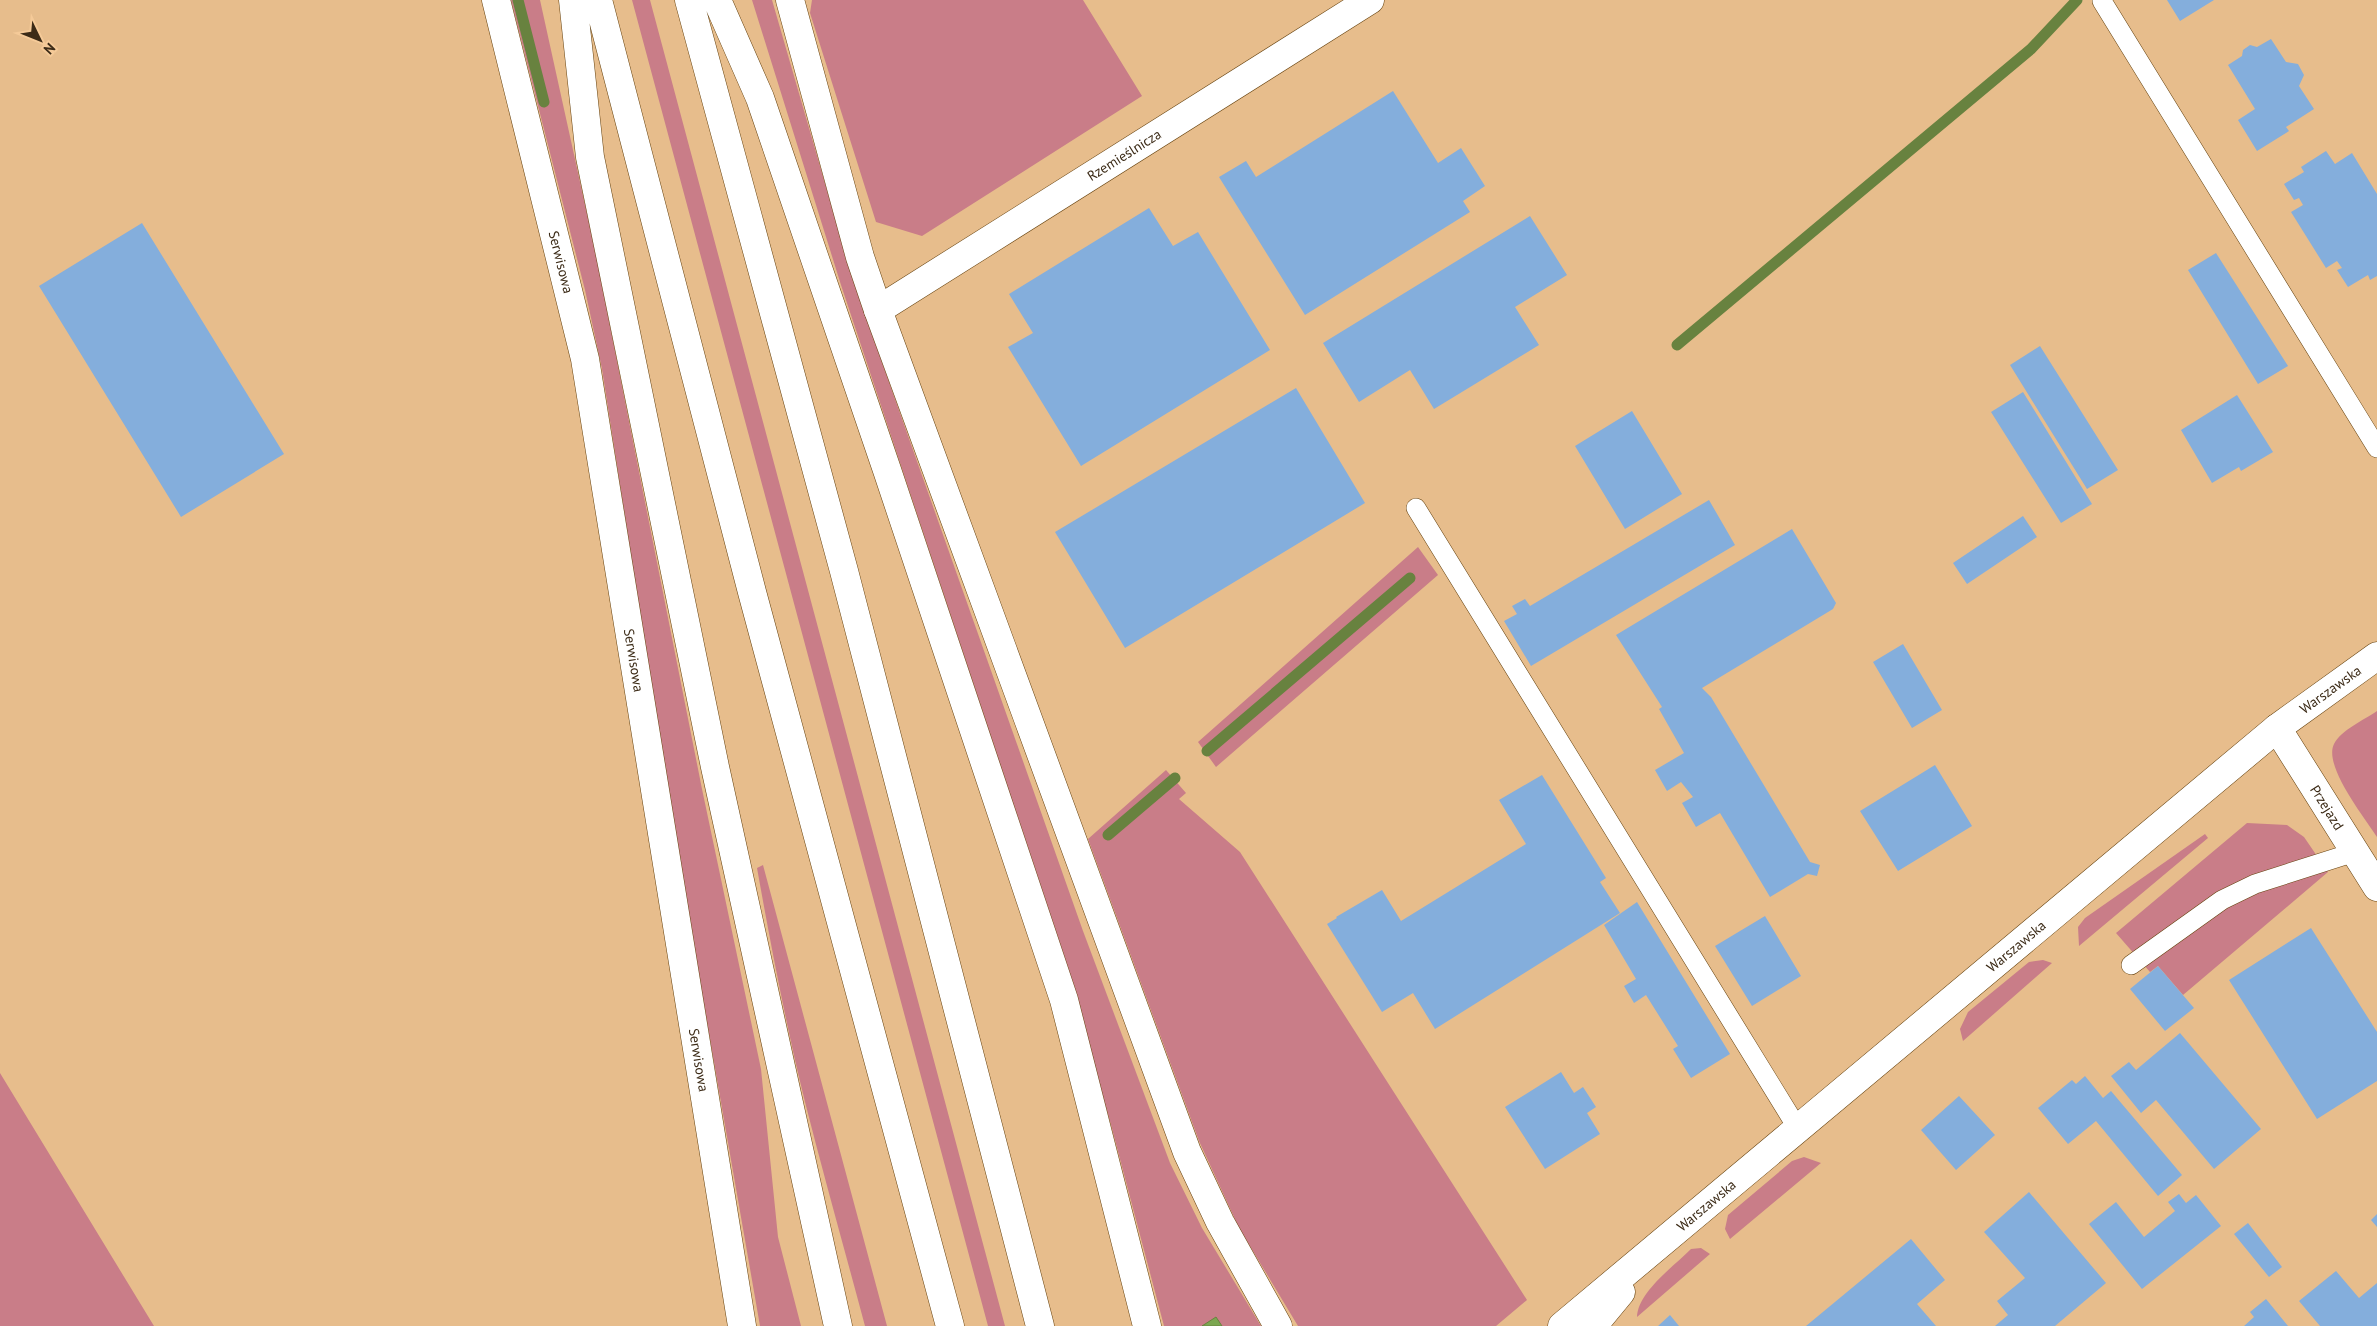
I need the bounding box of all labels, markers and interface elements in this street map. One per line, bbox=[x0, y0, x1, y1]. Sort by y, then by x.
north arrow bbox=[15, 15, 65, 65]
text: N bbox=[40, 39, 59, 58]
street label: Rzemieślnicza bbox=[1084, 125, 1165, 185]
street label: Serwisowa bbox=[545, 229, 577, 295]
street label: Serwisowa bbox=[620, 627, 648, 693]
street label: Warszawska bbox=[2296, 661, 2365, 718]
street label: Przejazd bbox=[2306, 782, 2348, 833]
street label: Warszawska bbox=[1983, 916, 2049, 976]
street label: Serwisowa bbox=[685, 1027, 713, 1093]
street label: Warszawska bbox=[1673, 1175, 1740, 1235]

